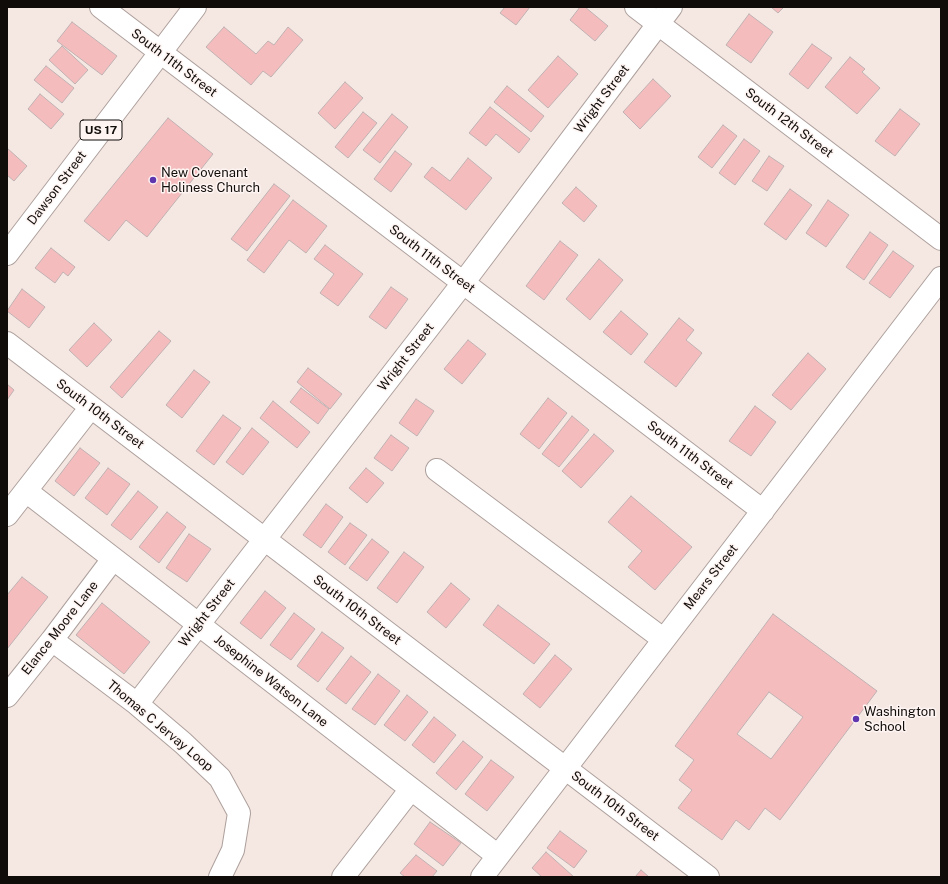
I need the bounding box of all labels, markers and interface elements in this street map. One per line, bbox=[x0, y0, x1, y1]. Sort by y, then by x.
street label: South 11th Street bbox=[128, 26, 220, 100]
street label: Wright Street bbox=[571, 62, 633, 136]
street label: South 12th Street bbox=[742, 85, 836, 161]
road number: US 17 bbox=[80, 120, 122, 140]
street label: Dawson Street bbox=[24, 148, 90, 228]
place label: New Covenant Holiness Church bbox=[161, 165, 260, 196]
marker: New Covenant Holiness Church bbox=[148, 175, 158, 185]
street label: South 11th Street bbox=[386, 222, 478, 296]
street label: Wright Street bbox=[375, 320, 437, 394]
street label: South 10th Street bbox=[53, 376, 147, 452]
street label: South 11th Street bbox=[644, 418, 736, 492]
street label: Mears Street bbox=[681, 541, 741, 613]
street label: South 10th Street bbox=[310, 572, 404, 648]
street label: Wright Street bbox=[176, 576, 238, 650]
street label: Elance Moore Lane bbox=[18, 578, 102, 678]
street label: Josephine Watson Lane bbox=[211, 632, 331, 730]
street label: Thomas C Jervay Loop bbox=[104, 677, 216, 775]
place label: Washington School bbox=[864, 704, 936, 735]
marker: Washington School bbox=[851, 714, 861, 724]
street label: South 10th Street bbox=[568, 768, 662, 844]

